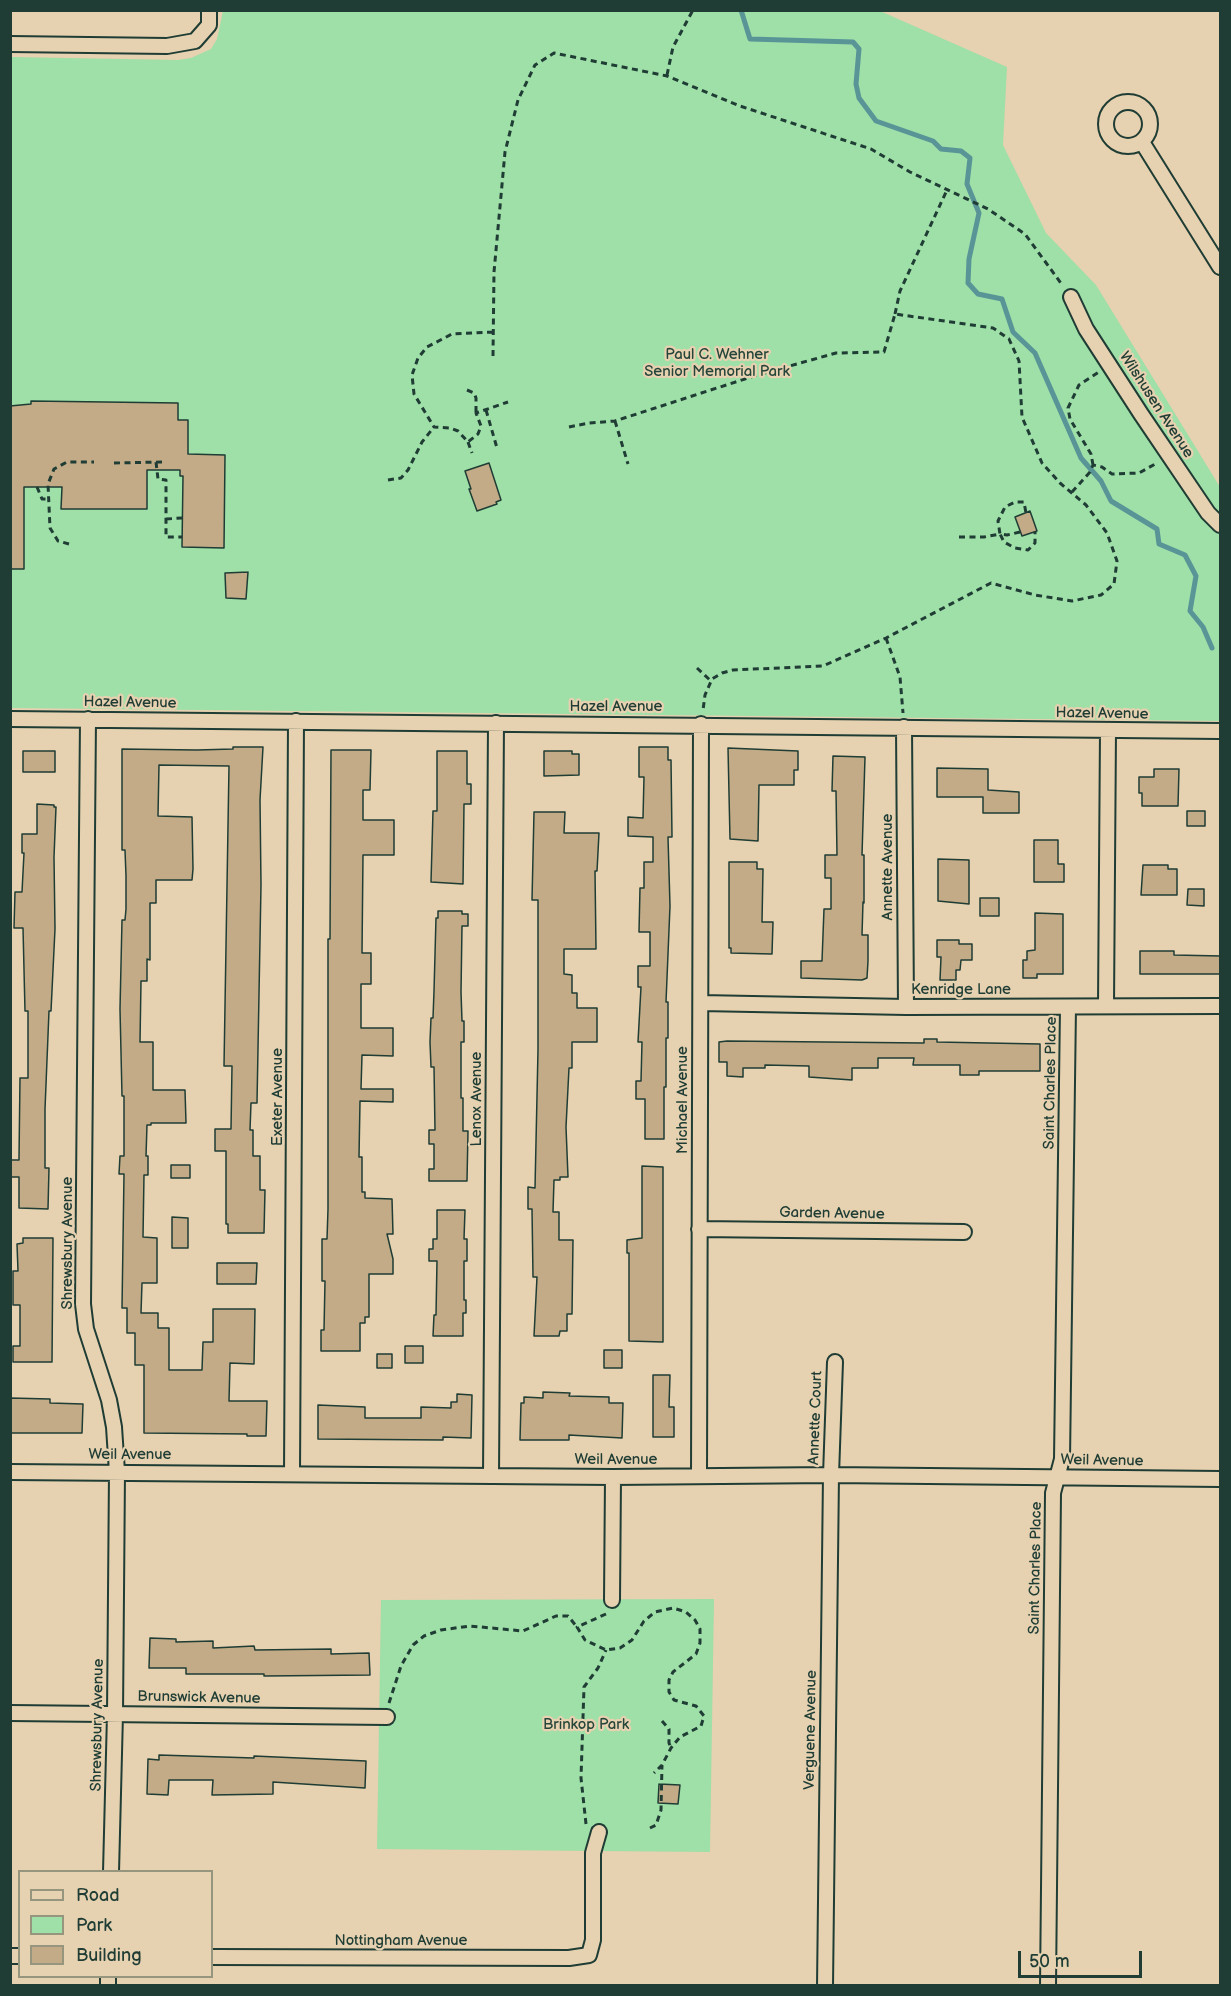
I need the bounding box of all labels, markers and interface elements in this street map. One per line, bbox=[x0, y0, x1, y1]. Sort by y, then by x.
park label: Paul C. Wehner Senior Memorial Park bbox=[644, 346, 790, 381]
street label: Wilshusen Avenue bbox=[1115, 349, 1197, 461]
street label: Hazel Avenue bbox=[83, 693, 177, 713]
street label: Hazel Avenue bbox=[569, 698, 663, 716]
street label: Hazel Avenue bbox=[1055, 704, 1149, 724]
street label: Annette Avenue bbox=[879, 813, 897, 921]
street label: Kenridge Lane bbox=[911, 981, 1011, 999]
street label: Saint Charles Place bbox=[1041, 1017, 1061, 1149]
street label: Michael Avenue bbox=[674, 1046, 692, 1154]
street label: Exeter Avenue bbox=[269, 1048, 287, 1146]
street label: Lenox Avenue bbox=[468, 1052, 486, 1146]
street label: Shrewsbury Avenue bbox=[59, 1177, 77, 1309]
street label: Garden Avenue bbox=[779, 1204, 885, 1224]
street label: Annette Court bbox=[805, 1371, 827, 1465]
street label: Weil Avenue bbox=[89, 1446, 171, 1464]
street label: Weil Avenue bbox=[575, 1451, 657, 1469]
street label: Weil Avenue bbox=[1060, 1451, 1144, 1471]
street label: Saint Charles Place bbox=[1026, 1502, 1046, 1634]
street label: Shrewsbury Avenue bbox=[88, 1658, 108, 1792]
street label: Verguene Avenue bbox=[801, 1670, 821, 1790]
street label: Brunswick Avenue bbox=[137, 1688, 261, 1708]
park label: Brinkop Park bbox=[543, 1716, 629, 1734]
legend bbox=[18, 1870, 213, 1978]
text: Road bbox=[76, 1885, 120, 1906]
text: Park bbox=[76, 1915, 112, 1936]
street label: Nottingham Avenue bbox=[334, 1932, 468, 1950]
scale bar bbox=[1021, 1939, 1146, 1977]
text: Building bbox=[76, 1945, 142, 1966]
text: 50 m bbox=[1029, 1951, 1070, 1972]

